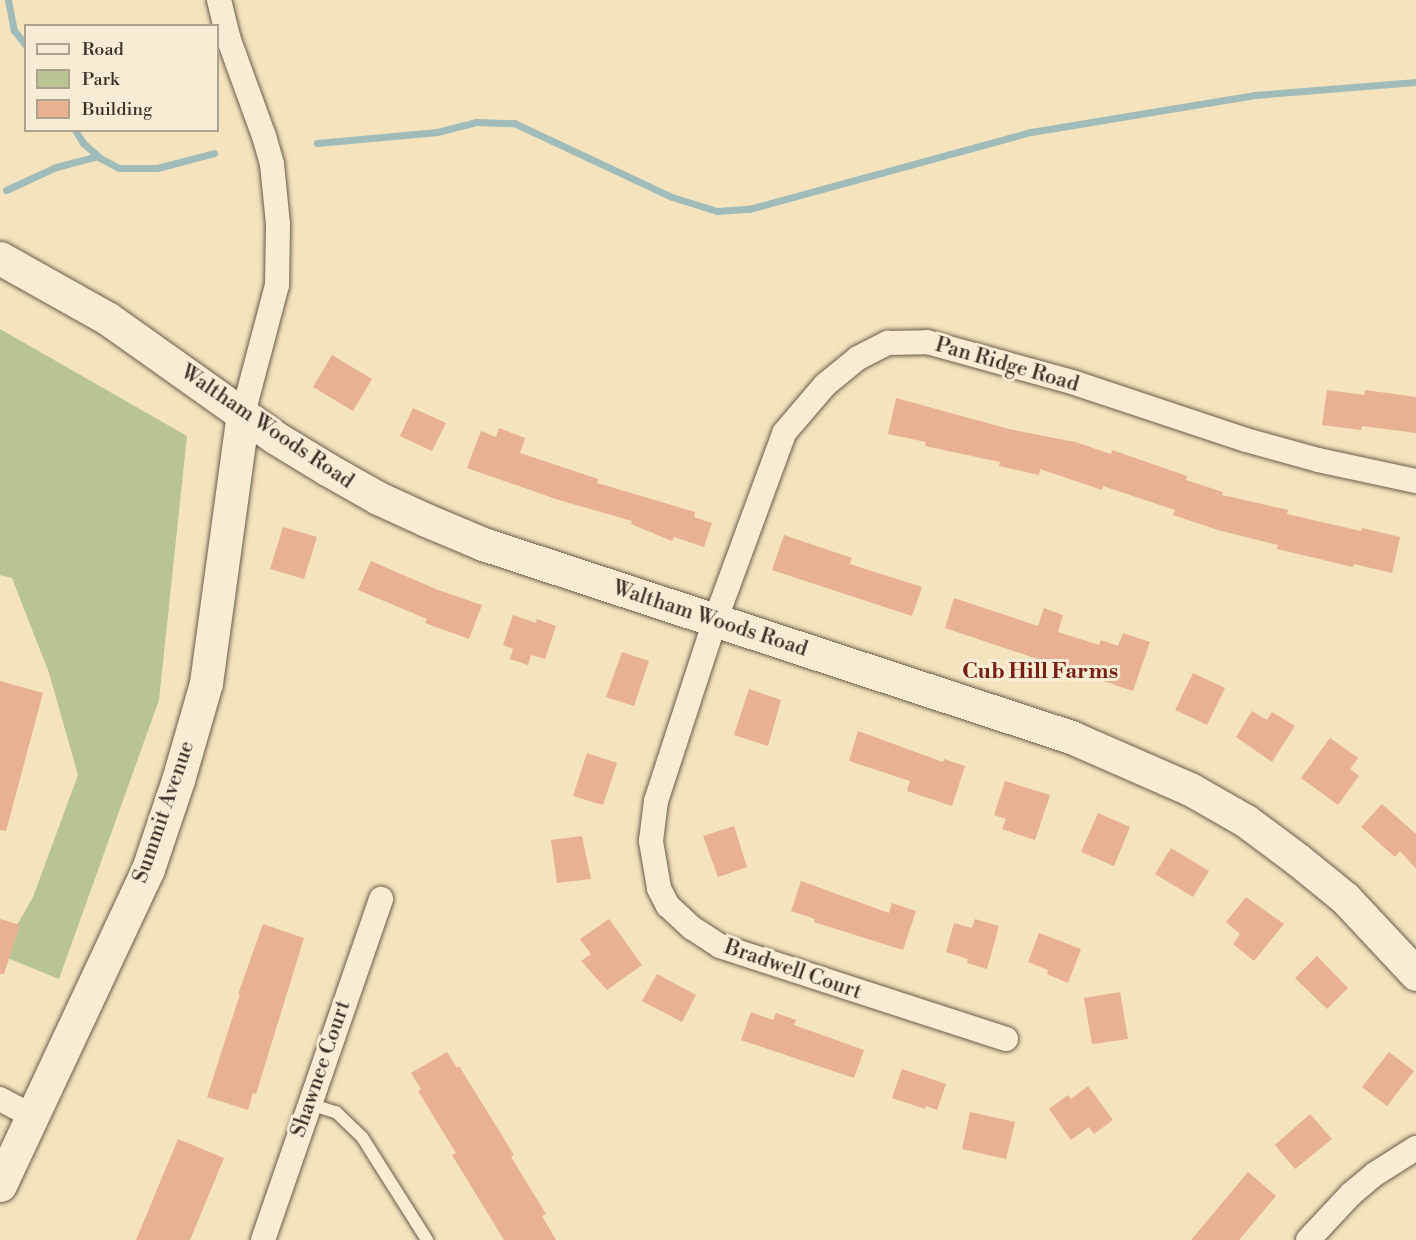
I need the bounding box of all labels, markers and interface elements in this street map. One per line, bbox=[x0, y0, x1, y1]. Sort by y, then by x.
legend bbox=[24, 24, 219, 132]
text: Road bbox=[82, 38, 124, 61]
text: Park bbox=[82, 68, 119, 91]
text: Building bbox=[82, 98, 152, 121]
street label: Pan Ridge Road bbox=[932, 332, 1082, 398]
street label: Waltham Woods Road bbox=[176, 360, 358, 494]
street label: Waltham Woods Road bbox=[609, 576, 811, 662]
district label: Cub Hill Farms bbox=[962, 659, 1118, 685]
street label: Summit Avenue bbox=[128, 738, 200, 886]
street label: Bradwell Court bbox=[721, 935, 865, 1005]
street label: Shawnee Court bbox=[286, 997, 356, 1141]

